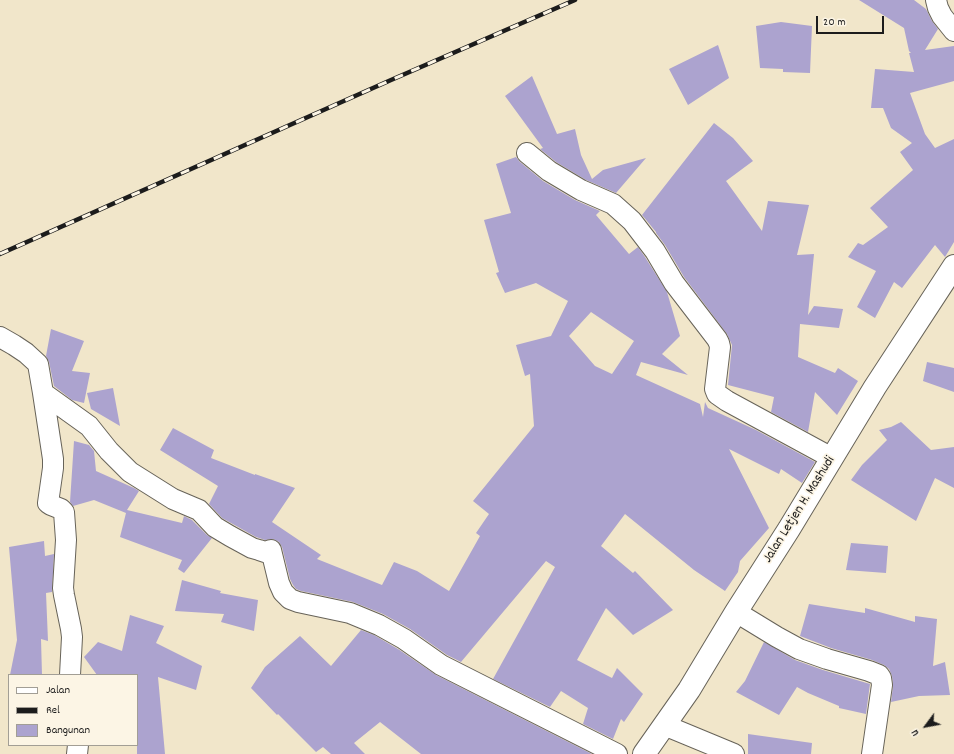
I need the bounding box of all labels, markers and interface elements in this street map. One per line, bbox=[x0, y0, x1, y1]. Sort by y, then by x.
scale bar bbox=[818, 8, 886, 34]
text: 20 m bbox=[823, 14, 846, 31]
street label: Jalan Letjen H. Mashudi bbox=[760, 454, 840, 566]
legend bbox=[8, 674, 138, 746]
text: Jalan bbox=[46, 682, 70, 699]
text: Rel bbox=[46, 702, 60, 719]
north arrow bbox=[906, 706, 946, 746]
text: Bangunan bbox=[46, 722, 90, 739]
text: U bbox=[908, 726, 924, 739]

